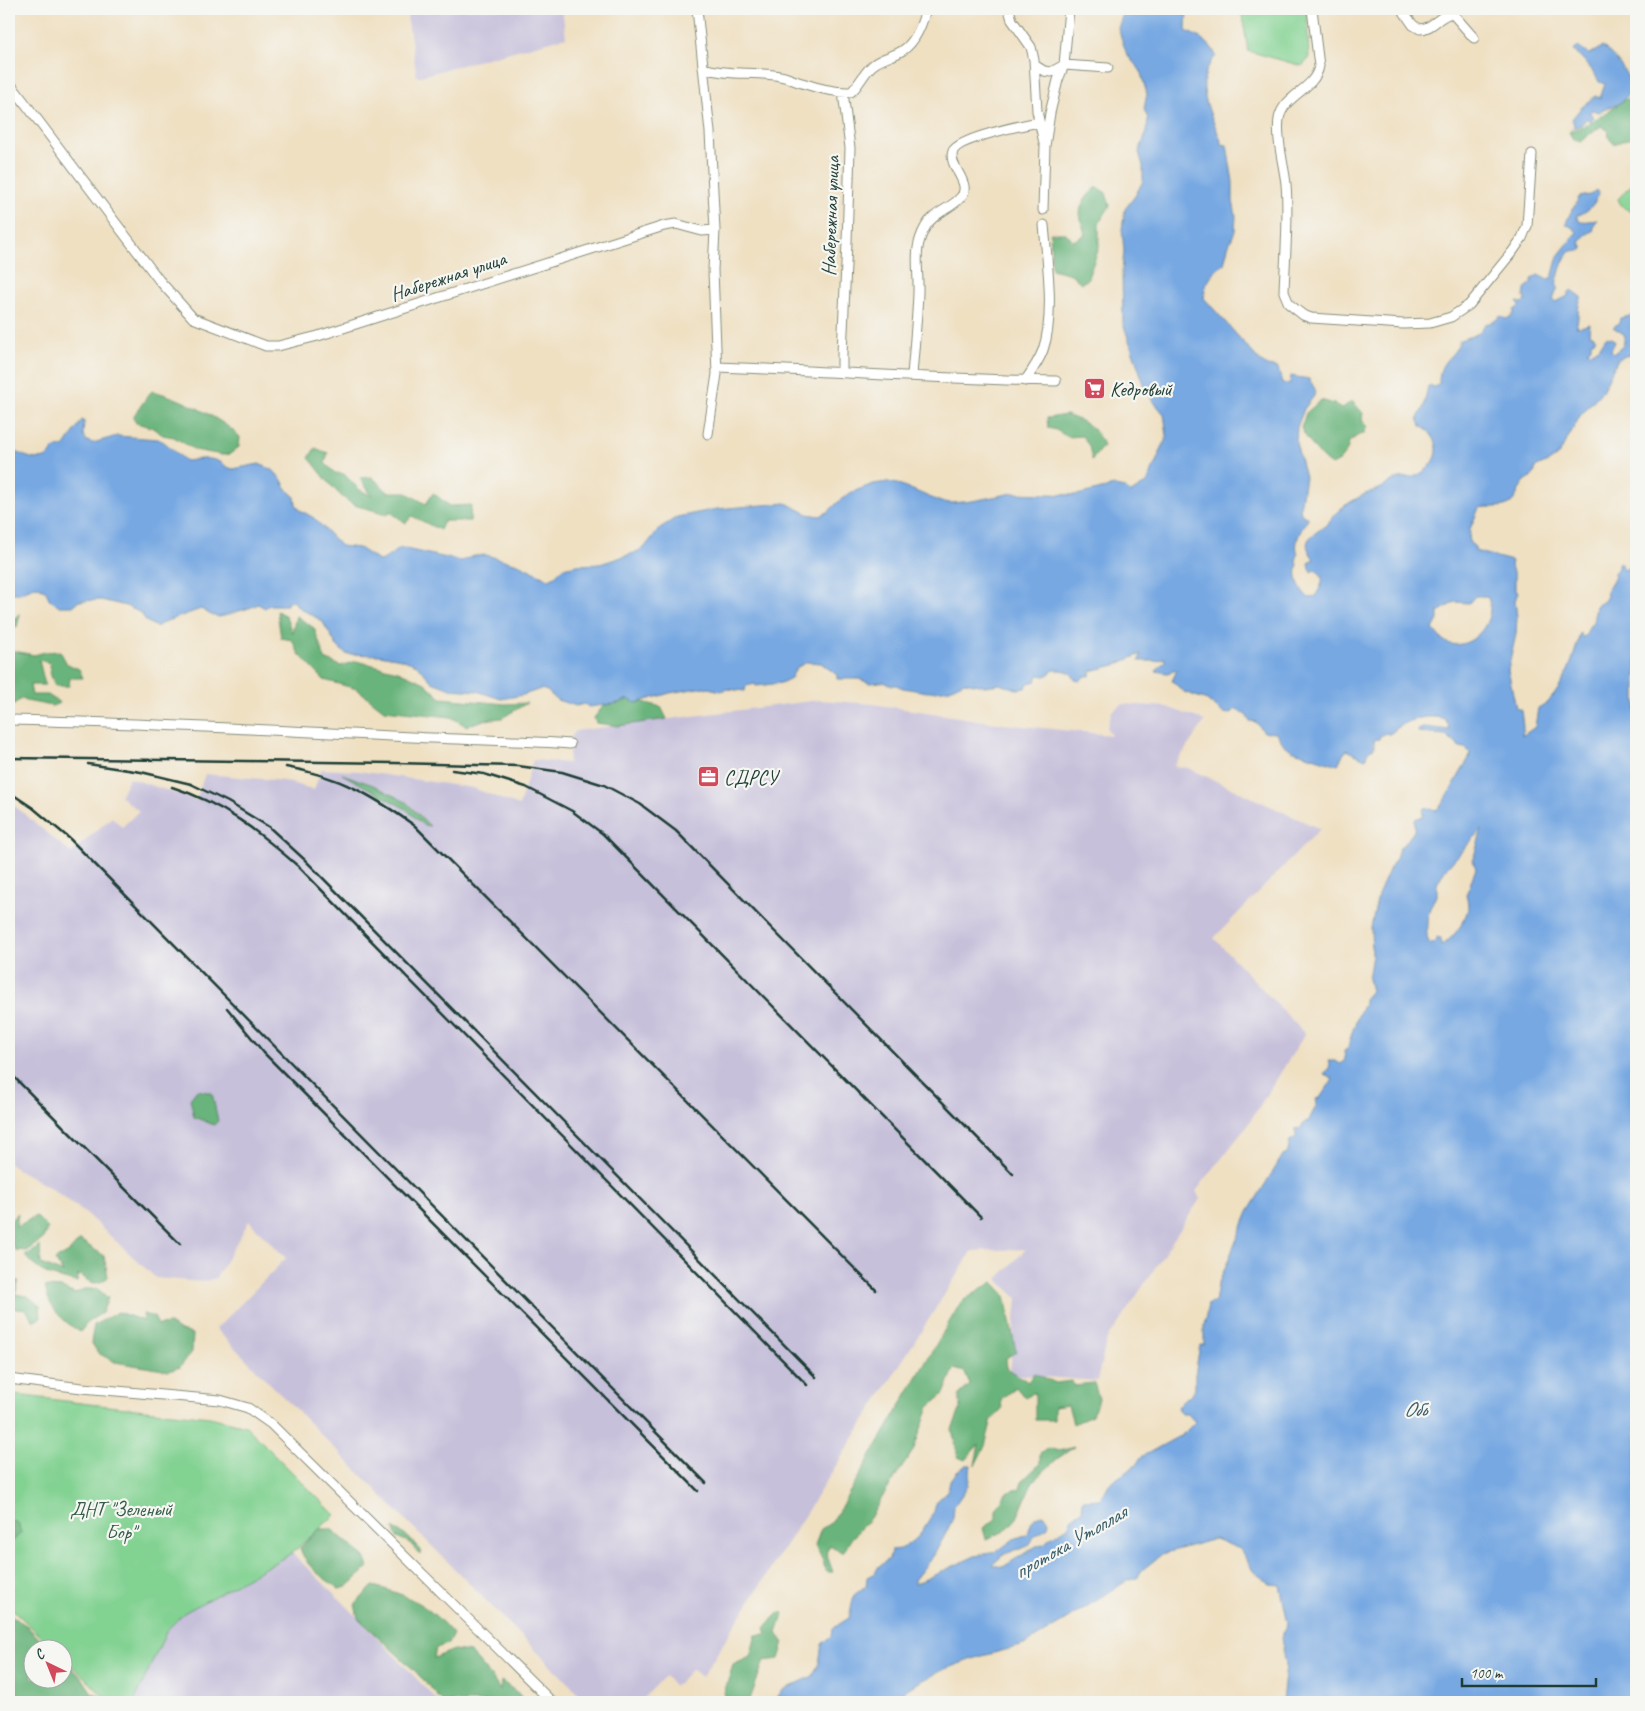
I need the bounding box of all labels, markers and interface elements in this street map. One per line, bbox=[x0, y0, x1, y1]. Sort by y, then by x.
street label: Набережная улица bbox=[816, 154, 845, 276]
street label: Набережная улица bbox=[387, 245, 511, 307]
supermarket icon: Кедровый bbox=[1082, 377, 1106, 401]
place label: Кедровый bbox=[1110, 377, 1174, 402]
office icon: СДРСУ bbox=[696, 765, 720, 789]
place label: СДРСУ bbox=[724, 765, 780, 790]
water label: Обь bbox=[1404, 1396, 1430, 1422]
park label: ДНТ "Зеленый Бор" bbox=[70, 1497, 174, 1545]
water label: протока Утоплая bbox=[1009, 1497, 1134, 1585]
north arrow bbox=[22, 1638, 72, 1688]
text: С bbox=[31, 1645, 49, 1663]
scale bar bbox=[1462, 1656, 1596, 1688]
text: 100 m bbox=[1470, 1664, 1504, 1683]

